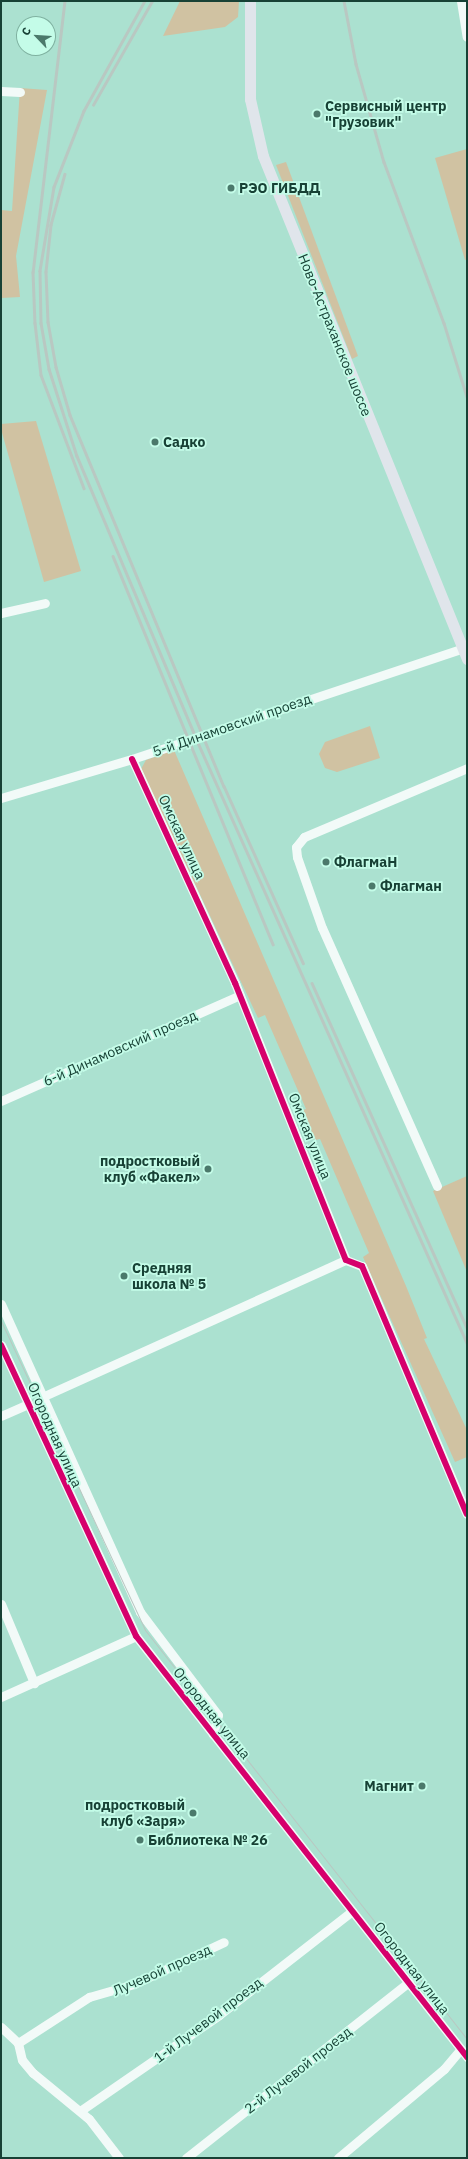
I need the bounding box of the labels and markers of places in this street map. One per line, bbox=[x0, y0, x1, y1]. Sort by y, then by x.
place label: Сервисный центр "Грузовик" bbox=[325, 98, 447, 130]
marker: Сервисный центр "Грузовик" bbox=[312, 109, 322, 119]
place label: РЭО ГИБДД bbox=[239, 180, 320, 196]
marker: РЭО ГИБДД bbox=[226, 183, 236, 193]
place label: Садко bbox=[163, 434, 205, 450]
marker: Садко bbox=[150, 437, 160, 447]
place label: ФлагмаН bbox=[334, 854, 397, 870]
marker: ФлагмаН bbox=[321, 857, 331, 867]
place label: Флагман bbox=[380, 878, 442, 894]
marker: Флагман bbox=[367, 881, 377, 891]
place label: подростковый клуб «Факел» bbox=[100, 1153, 200, 1186]
marker: подростковый клуб «Факел» bbox=[203, 1164, 213, 1174]
place label: Средняя школа № 5 bbox=[132, 1260, 206, 1292]
marker: Средняя школа № 5 bbox=[119, 1271, 129, 1281]
place label: Магнит bbox=[364, 1778, 414, 1794]
marker: Магнит bbox=[417, 1781, 427, 1791]
place label: подростковый клуб «Заря» bbox=[85, 1797, 185, 1830]
marker: подростковый клуб «Заря» bbox=[188, 1808, 198, 1818]
place label: Библиотека № 26 bbox=[148, 1832, 268, 1848]
marker: Библиотека № 26 bbox=[135, 1835, 145, 1845]

